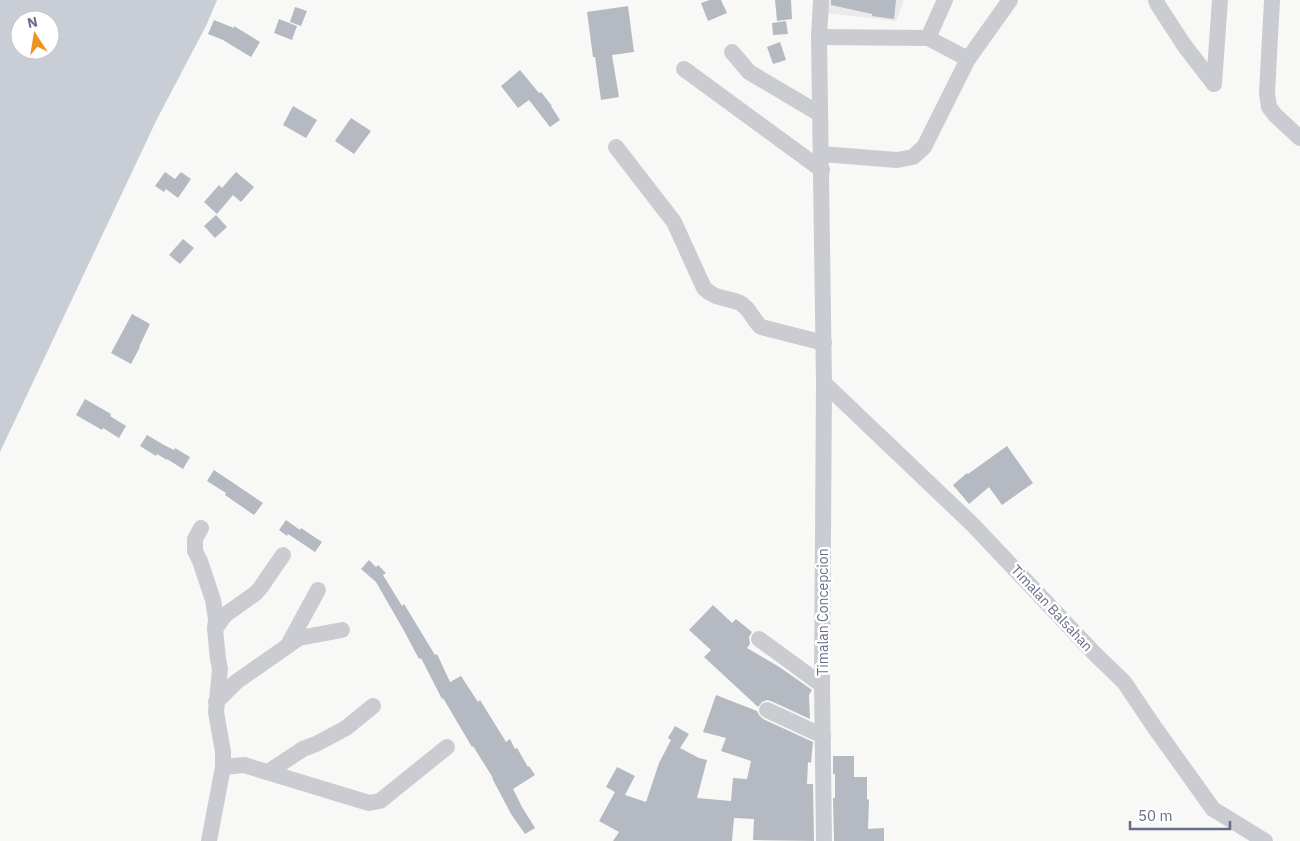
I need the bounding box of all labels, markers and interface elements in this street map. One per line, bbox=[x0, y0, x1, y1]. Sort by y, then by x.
north arrow bbox=[10, 10, 60, 60]
text: N bbox=[25, 12, 39, 32]
street label: Timalan Concepcion bbox=[814, 548, 832, 676]
street label: Timalan Balsahan bbox=[1007, 561, 1097, 655]
scale bar bbox=[1130, 798, 1230, 830]
text: 50 m bbox=[1138, 806, 1173, 825]

